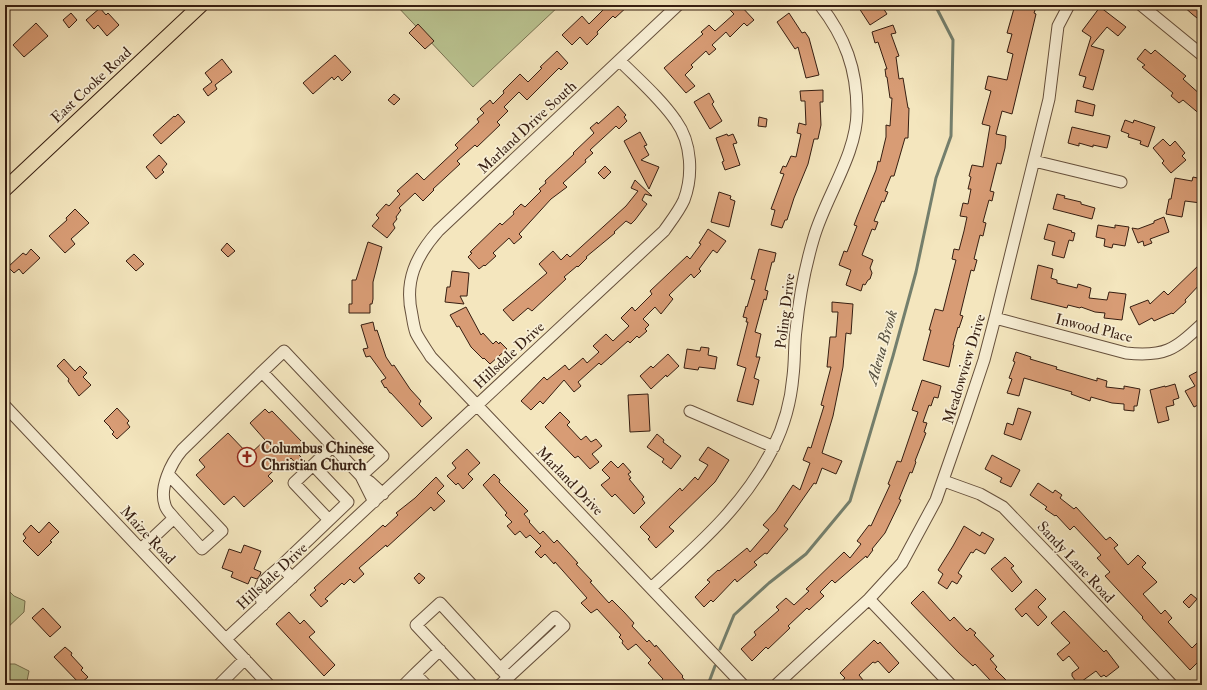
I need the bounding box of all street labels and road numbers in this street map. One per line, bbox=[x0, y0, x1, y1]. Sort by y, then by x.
street label: East Cooke Road bbox=[47, 43, 136, 128]
street label: Marland Drive South bbox=[474, 77, 581, 178]
street label: Poling Drive bbox=[771, 272, 800, 350]
street label: Inwood Place bbox=[1053, 310, 1134, 347]
street label: Meadowview Drive bbox=[939, 312, 990, 426]
street label: Hillsdale Drive bbox=[470, 318, 549, 393]
street label: Marland Drive bbox=[532, 443, 607, 520]
street label: Maize Road bbox=[116, 502, 180, 569]
street label: Sandy Lane Road bbox=[1033, 518, 1119, 608]
street label: Hillsdale Drive bbox=[233, 539, 312, 614]

